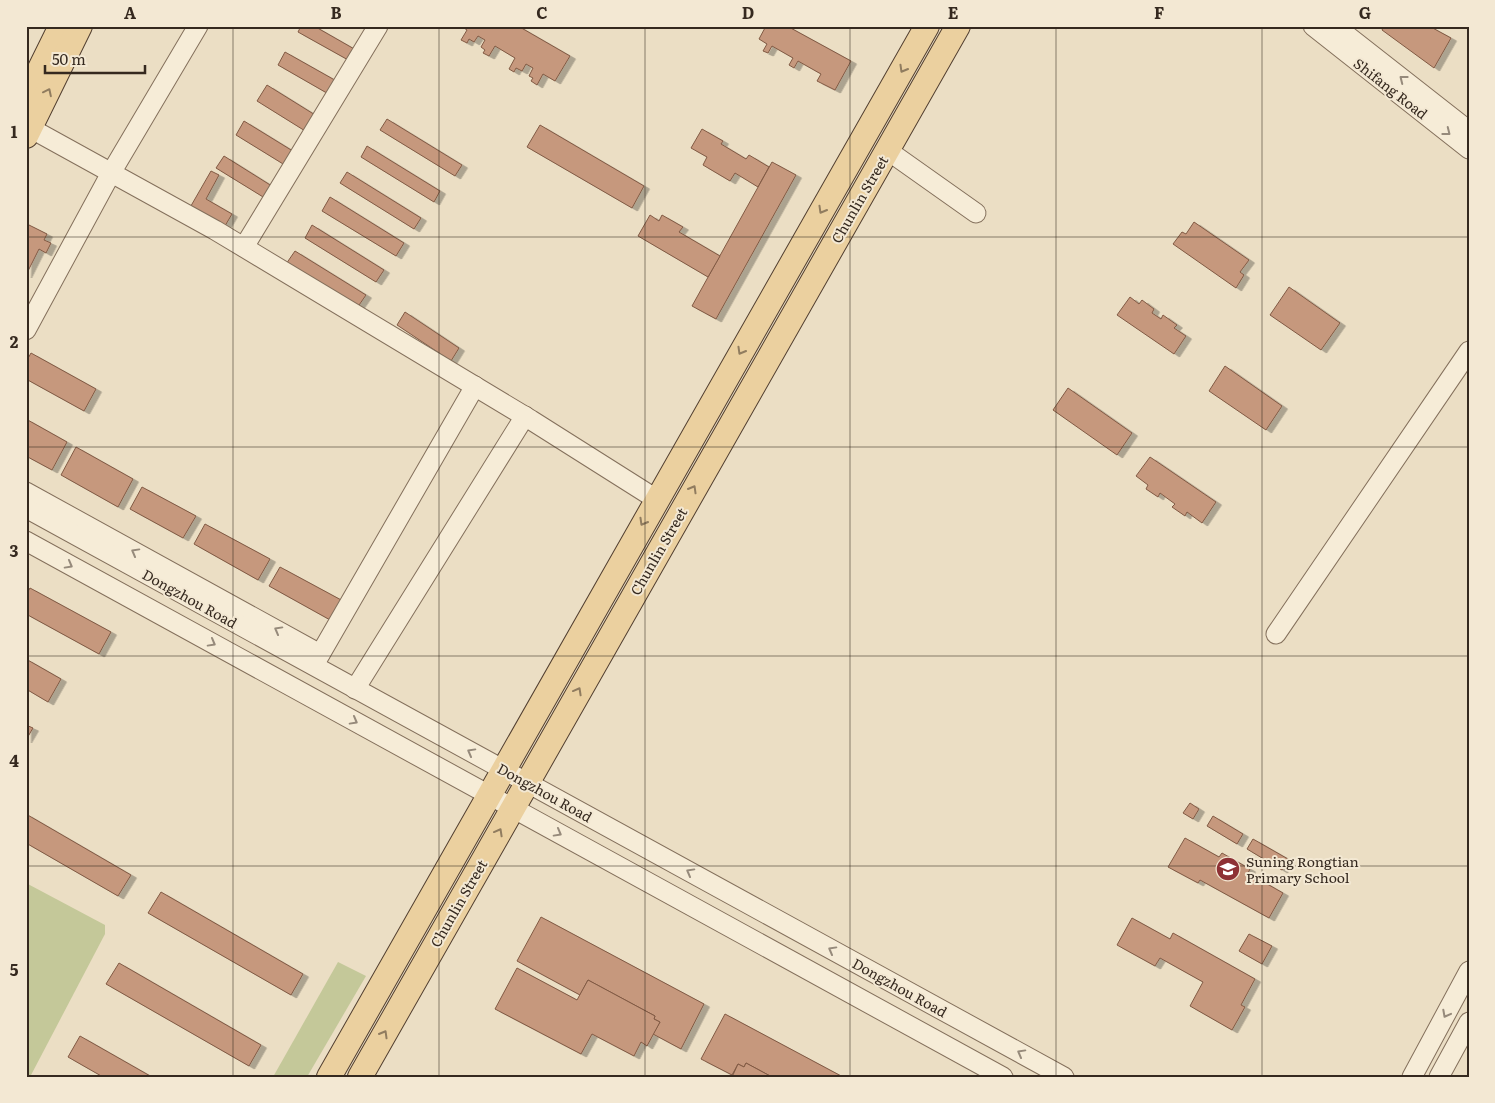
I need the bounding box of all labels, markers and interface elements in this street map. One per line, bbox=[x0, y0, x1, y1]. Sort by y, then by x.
text: A bbox=[124, 0, 136, 24]
text: B bbox=[330, 0, 342, 24]
text: C bbox=[536, 0, 548, 24]
text: D bbox=[742, 0, 754, 24]
text: E bbox=[948, 0, 959, 24]
text: F bbox=[1154, 0, 1164, 24]
text: G bbox=[1359, 0, 1371, 24]
scale bar bbox=[45, 42, 145, 74]
text: 50 m bbox=[52, 47, 86, 70]
street label: Shifang Road bbox=[1350, 53, 1432, 123]
one-way arrow bbox=[899, 63, 909, 72]
one-way arrow bbox=[1400, 77, 1409, 85]
one-way arrow bbox=[41, 88, 52, 97]
text: 1 bbox=[11, 119, 18, 143]
one-way arrow bbox=[1441, 126, 1451, 135]
street label: Chunlin Street bbox=[826, 151, 892, 247]
one-way arrow bbox=[818, 204, 828, 213]
text: 2 bbox=[10, 329, 19, 353]
one-way arrow bbox=[738, 345, 748, 354]
one-way arrow bbox=[687, 485, 697, 494]
street label: Chunlin Street bbox=[625, 503, 691, 599]
one-way arrow bbox=[640, 517, 650, 526]
text: 3 bbox=[10, 538, 19, 562]
one-way arrow bbox=[132, 548, 141, 558]
one-way arrow bbox=[64, 559, 73, 569]
street label: Dongzhou Road bbox=[139, 564, 241, 633]
one-way arrow bbox=[274, 627, 283, 637]
one-way arrow bbox=[206, 637, 215, 647]
one-way arrow bbox=[572, 687, 582, 696]
one-way arrow bbox=[349, 715, 358, 725]
text: 4 bbox=[9, 748, 19, 772]
one-way arrow bbox=[467, 748, 476, 758]
street label: Dongzhou Road bbox=[494, 758, 596, 827]
one-way arrow bbox=[553, 827, 562, 837]
one-way arrow bbox=[492, 829, 502, 838]
place label: Suning Rongtian Primary School bbox=[1246, 851, 1359, 887]
street label: Chunlin Street bbox=[425, 855, 491, 951]
school or university icon: Suning Rongtian Primary School bbox=[1215, 856, 1241, 882]
one-way arrow bbox=[686, 868, 695, 878]
one-way arrow bbox=[829, 946, 838, 956]
street label: Dongzhou Road bbox=[849, 953, 951, 1022]
text: 5 bbox=[10, 957, 19, 981]
one-way arrow bbox=[1442, 1008, 1452, 1017]
one-way arrow bbox=[377, 1031, 387, 1040]
one-way arrow bbox=[1017, 1050, 1026, 1060]

